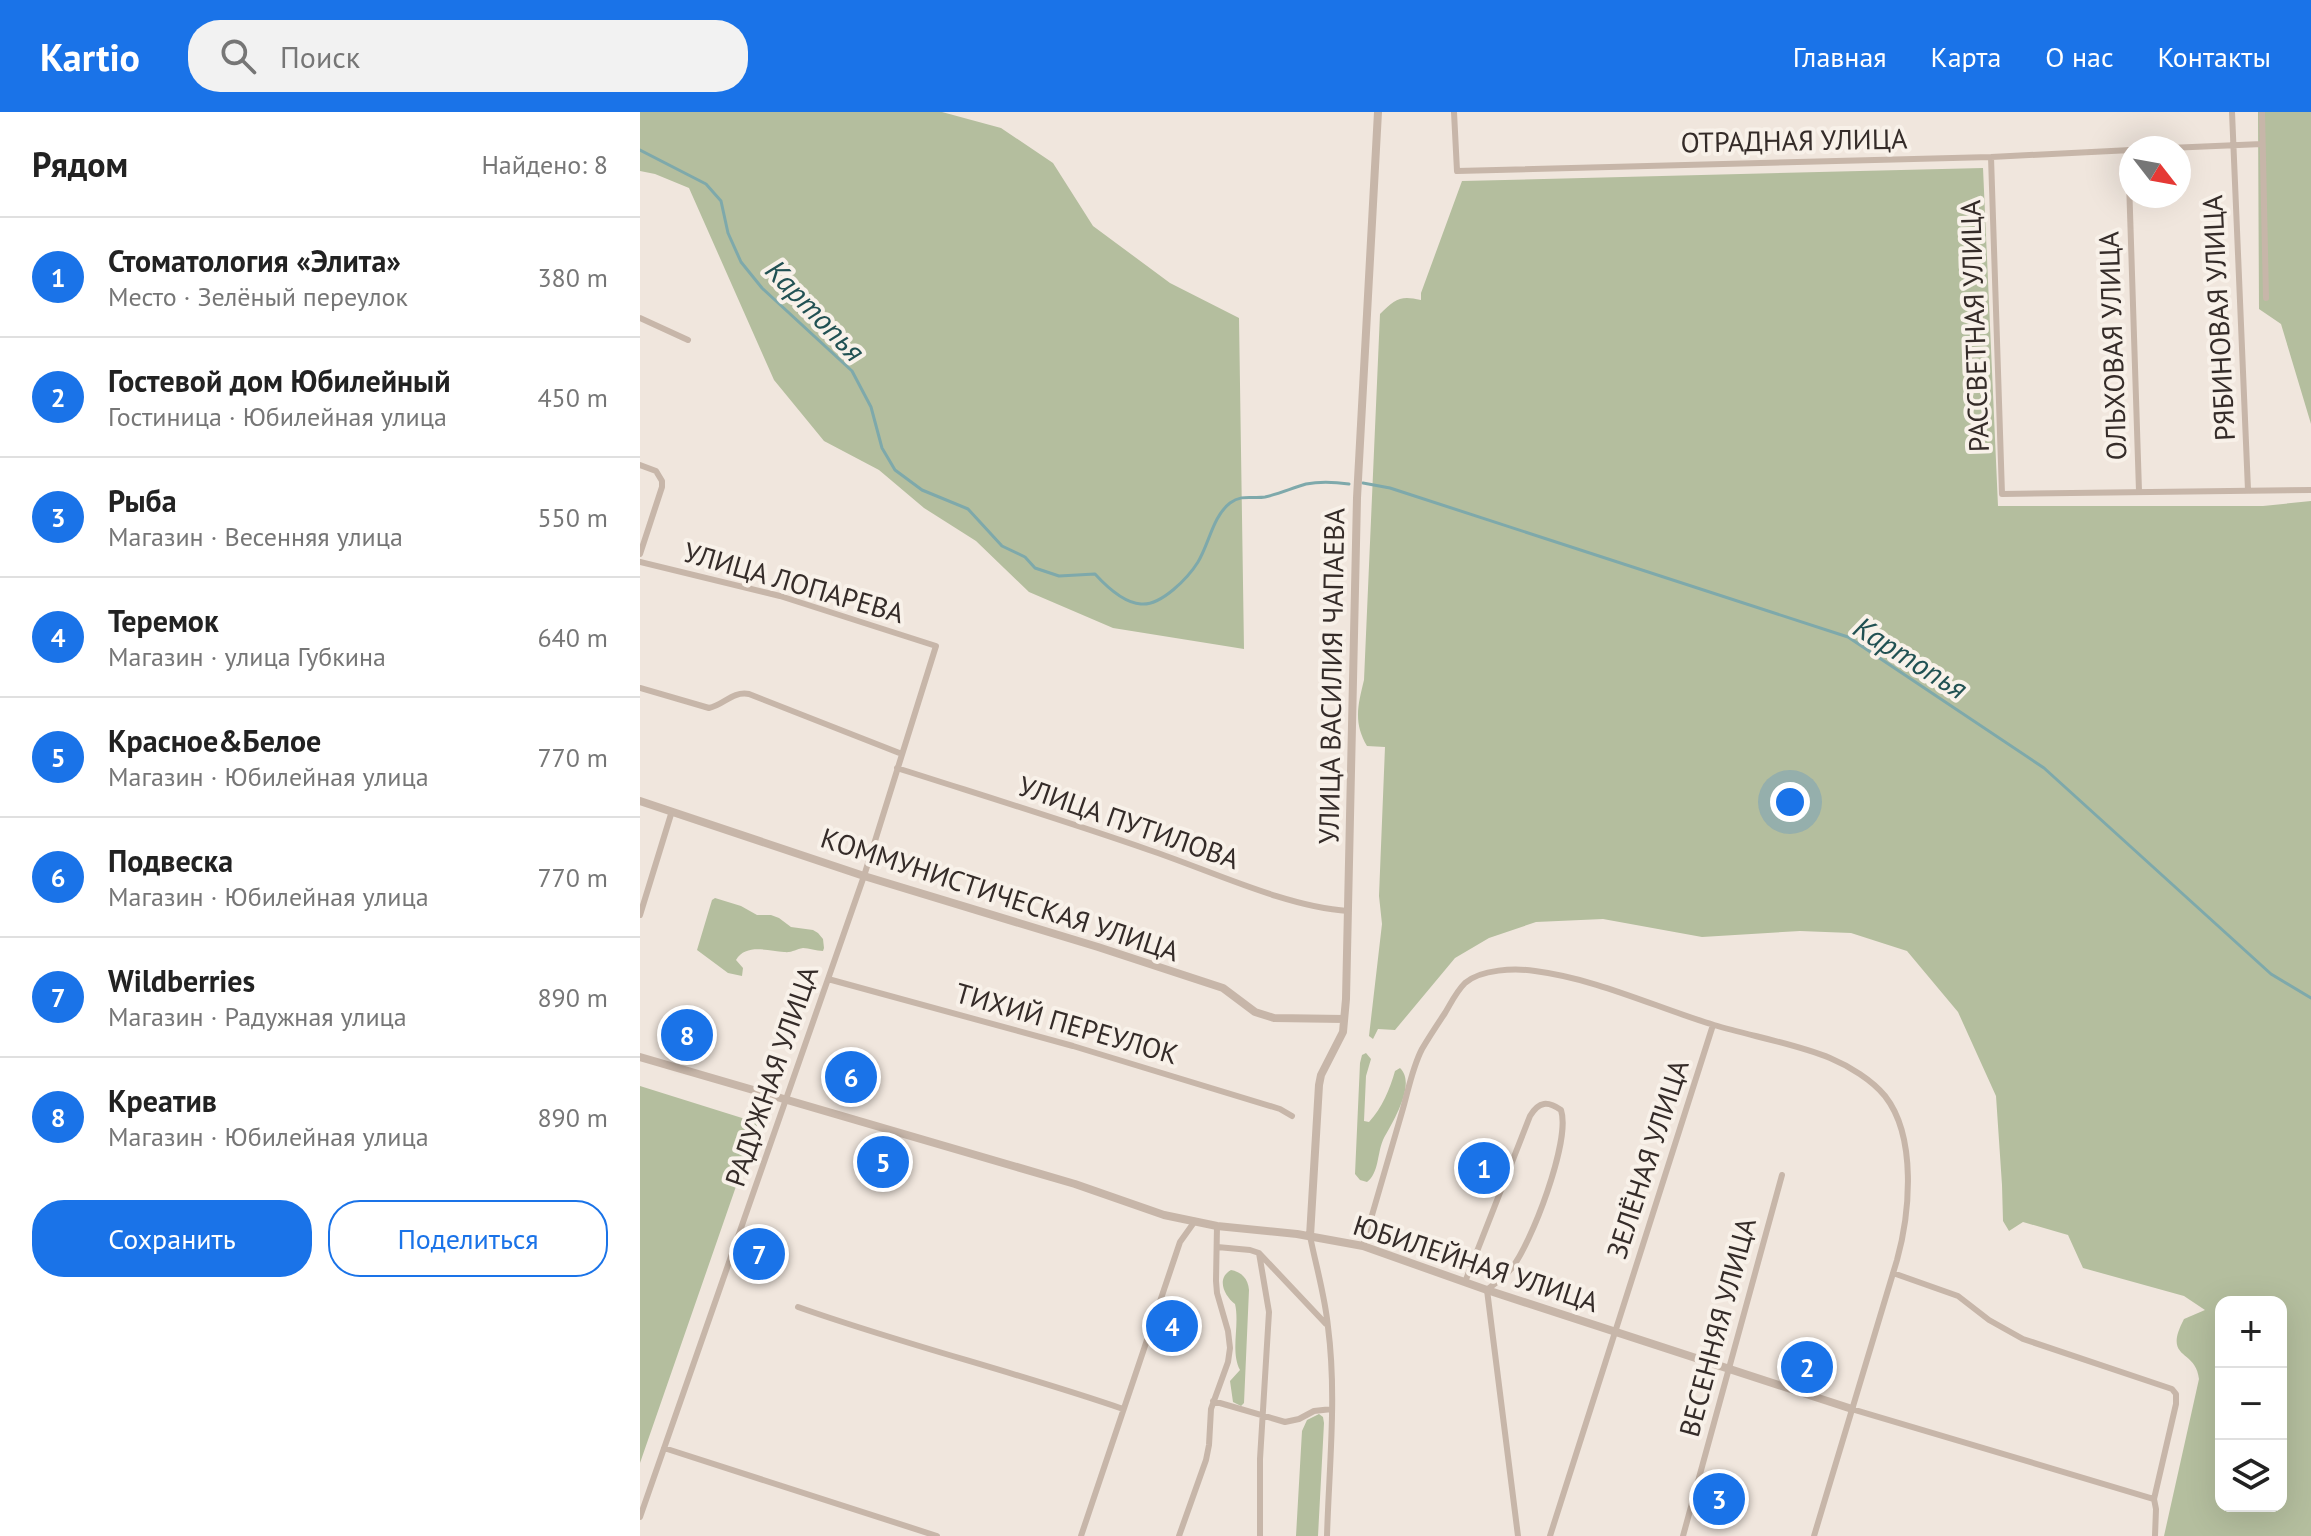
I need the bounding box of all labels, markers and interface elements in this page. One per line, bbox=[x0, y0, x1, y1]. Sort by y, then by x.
search box bbox=[188, 20, 748, 92]
text: Kartio bbox=[40, 32, 140, 81]
icon: search bbox=[216, 34, 260, 78]
text: Поиск bbox=[280, 37, 360, 76]
text: Главная bbox=[1793, 38, 1887, 75]
text: Карта bbox=[1931, 38, 2001, 75]
text: О нас bbox=[2045, 38, 2114, 75]
text: Контакты bbox=[2158, 38, 2271, 75]
street label: ОТРАДНАЯ УЛИЦА bbox=[1680, 120, 1908, 160]
north arrow bbox=[2119, 136, 2191, 208]
text: Рядом bbox=[32, 142, 128, 186]
text: Найдено: 8 bbox=[481, 148, 608, 181]
street label: РЯБИНОВАЯ УЛИЦА bbox=[2193, 194, 2243, 442]
street label: РАССВЕТНАЯ УЛИЦА bbox=[1951, 199, 1997, 453]
street label: ОЛЬХОВАЯ УЛИЦА bbox=[2089, 230, 2134, 461]
text: Стоматология «Элита» bbox=[108, 241, 401, 280]
water label: Картопья bbox=[758, 251, 874, 369]
text: 1 bbox=[51, 261, 65, 294]
text: 380 m bbox=[537, 261, 608, 294]
text: Место · Зелёный переулок bbox=[108, 280, 408, 313]
text: Гостевой дом Юбилейный bbox=[108, 361, 451, 400]
text: 2 bbox=[51, 381, 65, 414]
text: 450 m bbox=[537, 381, 608, 414]
text: Гостиница · Юбилейная улица bbox=[108, 400, 447, 433]
text: Рыба bbox=[108, 481, 177, 520]
text: 3 bbox=[51, 501, 65, 534]
text: 550 m bbox=[537, 501, 608, 534]
street label: УЛИЦА ВАСИЛИЯ ЧАПАЕВА bbox=[1310, 507, 1352, 844]
text: Магазин · Весенняя улица bbox=[108, 520, 403, 553]
street label: УЛИЦА ЛОПАРЕВА bbox=[679, 533, 909, 631]
text: Теремок bbox=[108, 601, 219, 640]
water label: Картопья bbox=[1847, 607, 1975, 707]
text: 4 bbox=[51, 621, 65, 654]
text: 640 m bbox=[537, 621, 608, 654]
text: Магазин · улица Губкина bbox=[108, 640, 386, 673]
text: Красное&Белое bbox=[108, 721, 321, 760]
text: 5 bbox=[51, 741, 65, 774]
text: 770 m bbox=[537, 741, 608, 774]
text: Магазин · Юбилейная улица bbox=[108, 760, 429, 793]
street label: УЛИЦА ПУТИЛОВА bbox=[1014, 767, 1245, 877]
your location bbox=[1770, 782, 1810, 822]
street label: КОММУНИСТИЧЕСКАЯ УЛИЦА bbox=[816, 819, 1184, 970]
text: Подвеска bbox=[108, 841, 233, 880]
text: 6 bbox=[51, 861, 65, 894]
text: 770 m bbox=[537, 861, 608, 894]
text: Магазин · Юбилейная улица bbox=[108, 880, 429, 913]
street label: РАДУЖНАЯ УЛИЦА bbox=[716, 960, 826, 1191]
text: Wildberries bbox=[108, 961, 255, 1000]
street label: ТИХИЙ ПЕРЕУЛОК bbox=[951, 974, 1183, 1072]
text: 7 bbox=[51, 981, 65, 1014]
text: 890 m bbox=[537, 981, 608, 1014]
text: Магазин · Радужная улица bbox=[108, 1000, 407, 1033]
pin: 8 bbox=[661, 1005, 713, 1065]
pin: 6 bbox=[825, 1047, 877, 1107]
street label: ЗЕЛЁНАЯ УЛИЦА bbox=[1597, 1054, 1697, 1263]
text: Креатив bbox=[108, 1081, 217, 1120]
text: 8 bbox=[51, 1101, 65, 1134]
text: 890 m bbox=[537, 1101, 608, 1134]
text: Магазин · Юбилейная улица bbox=[108, 1120, 429, 1153]
pin: 5 bbox=[857, 1132, 909, 1192]
pin: 1 bbox=[1458, 1138, 1510, 1198]
button: Сохранить bbox=[32, 1200, 312, 1277]
button: Поделиться bbox=[328, 1200, 608, 1277]
street label: ЮБИЛЕЙНАЯ УЛИЦА bbox=[1349, 1206, 1604, 1320]
street label: ВЕСЕННЯЯ УЛИЦА bbox=[1670, 1213, 1764, 1441]
pin: 7 bbox=[733, 1224, 785, 1284]
pin: 4 bbox=[1146, 1296, 1198, 1356]
map controls bbox=[2215, 1296, 2287, 1512]
button: + bbox=[2215, 1296, 2287, 1368]
pin: 2 bbox=[1781, 1337, 1833, 1397]
button: − bbox=[2215, 1368, 2287, 1440]
button: layers bbox=[2215, 1440, 2287, 1512]
pin: 3 bbox=[1693, 1469, 1745, 1529]

